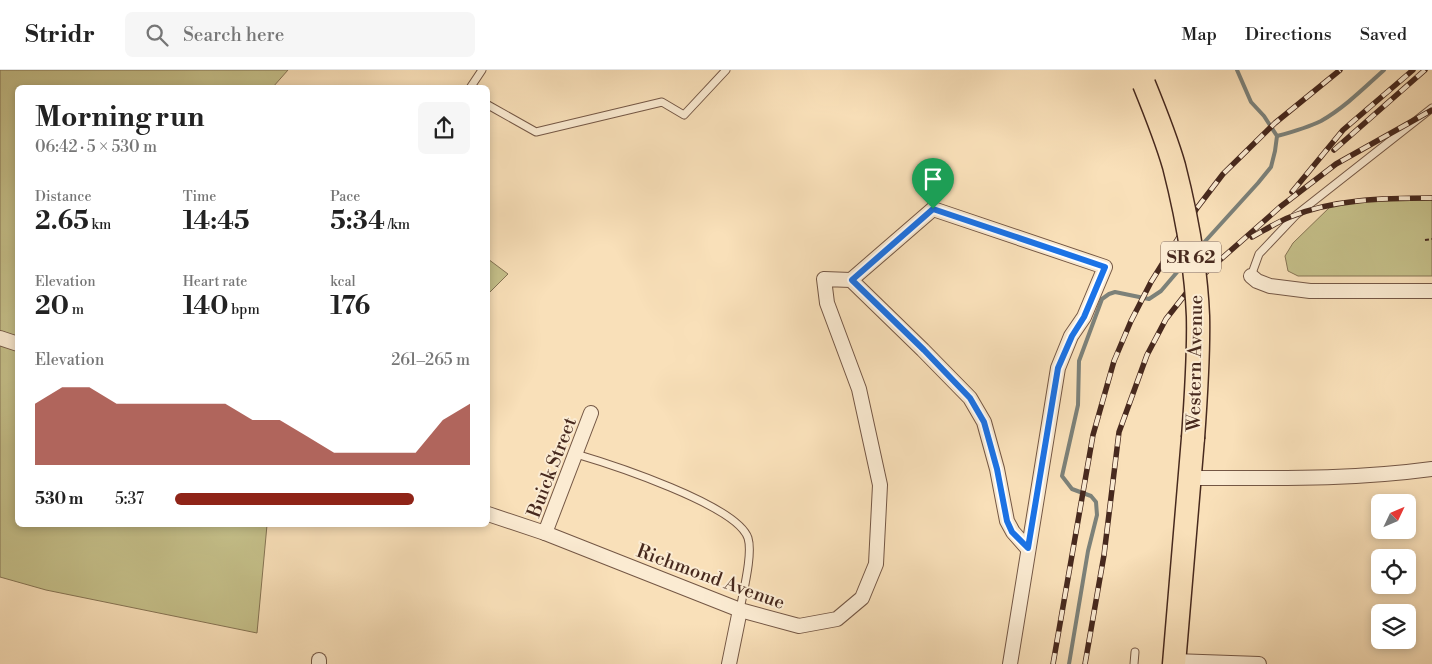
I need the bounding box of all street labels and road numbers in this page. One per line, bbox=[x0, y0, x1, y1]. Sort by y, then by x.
road number: SR 62 bbox=[1161, 242, 1221, 272]
street label: Western Avenue bbox=[1182, 294, 1208, 433]
street label: Buick Street bbox=[521, 414, 582, 522]
street label: Richmond Avenue bbox=[633, 539, 788, 615]

